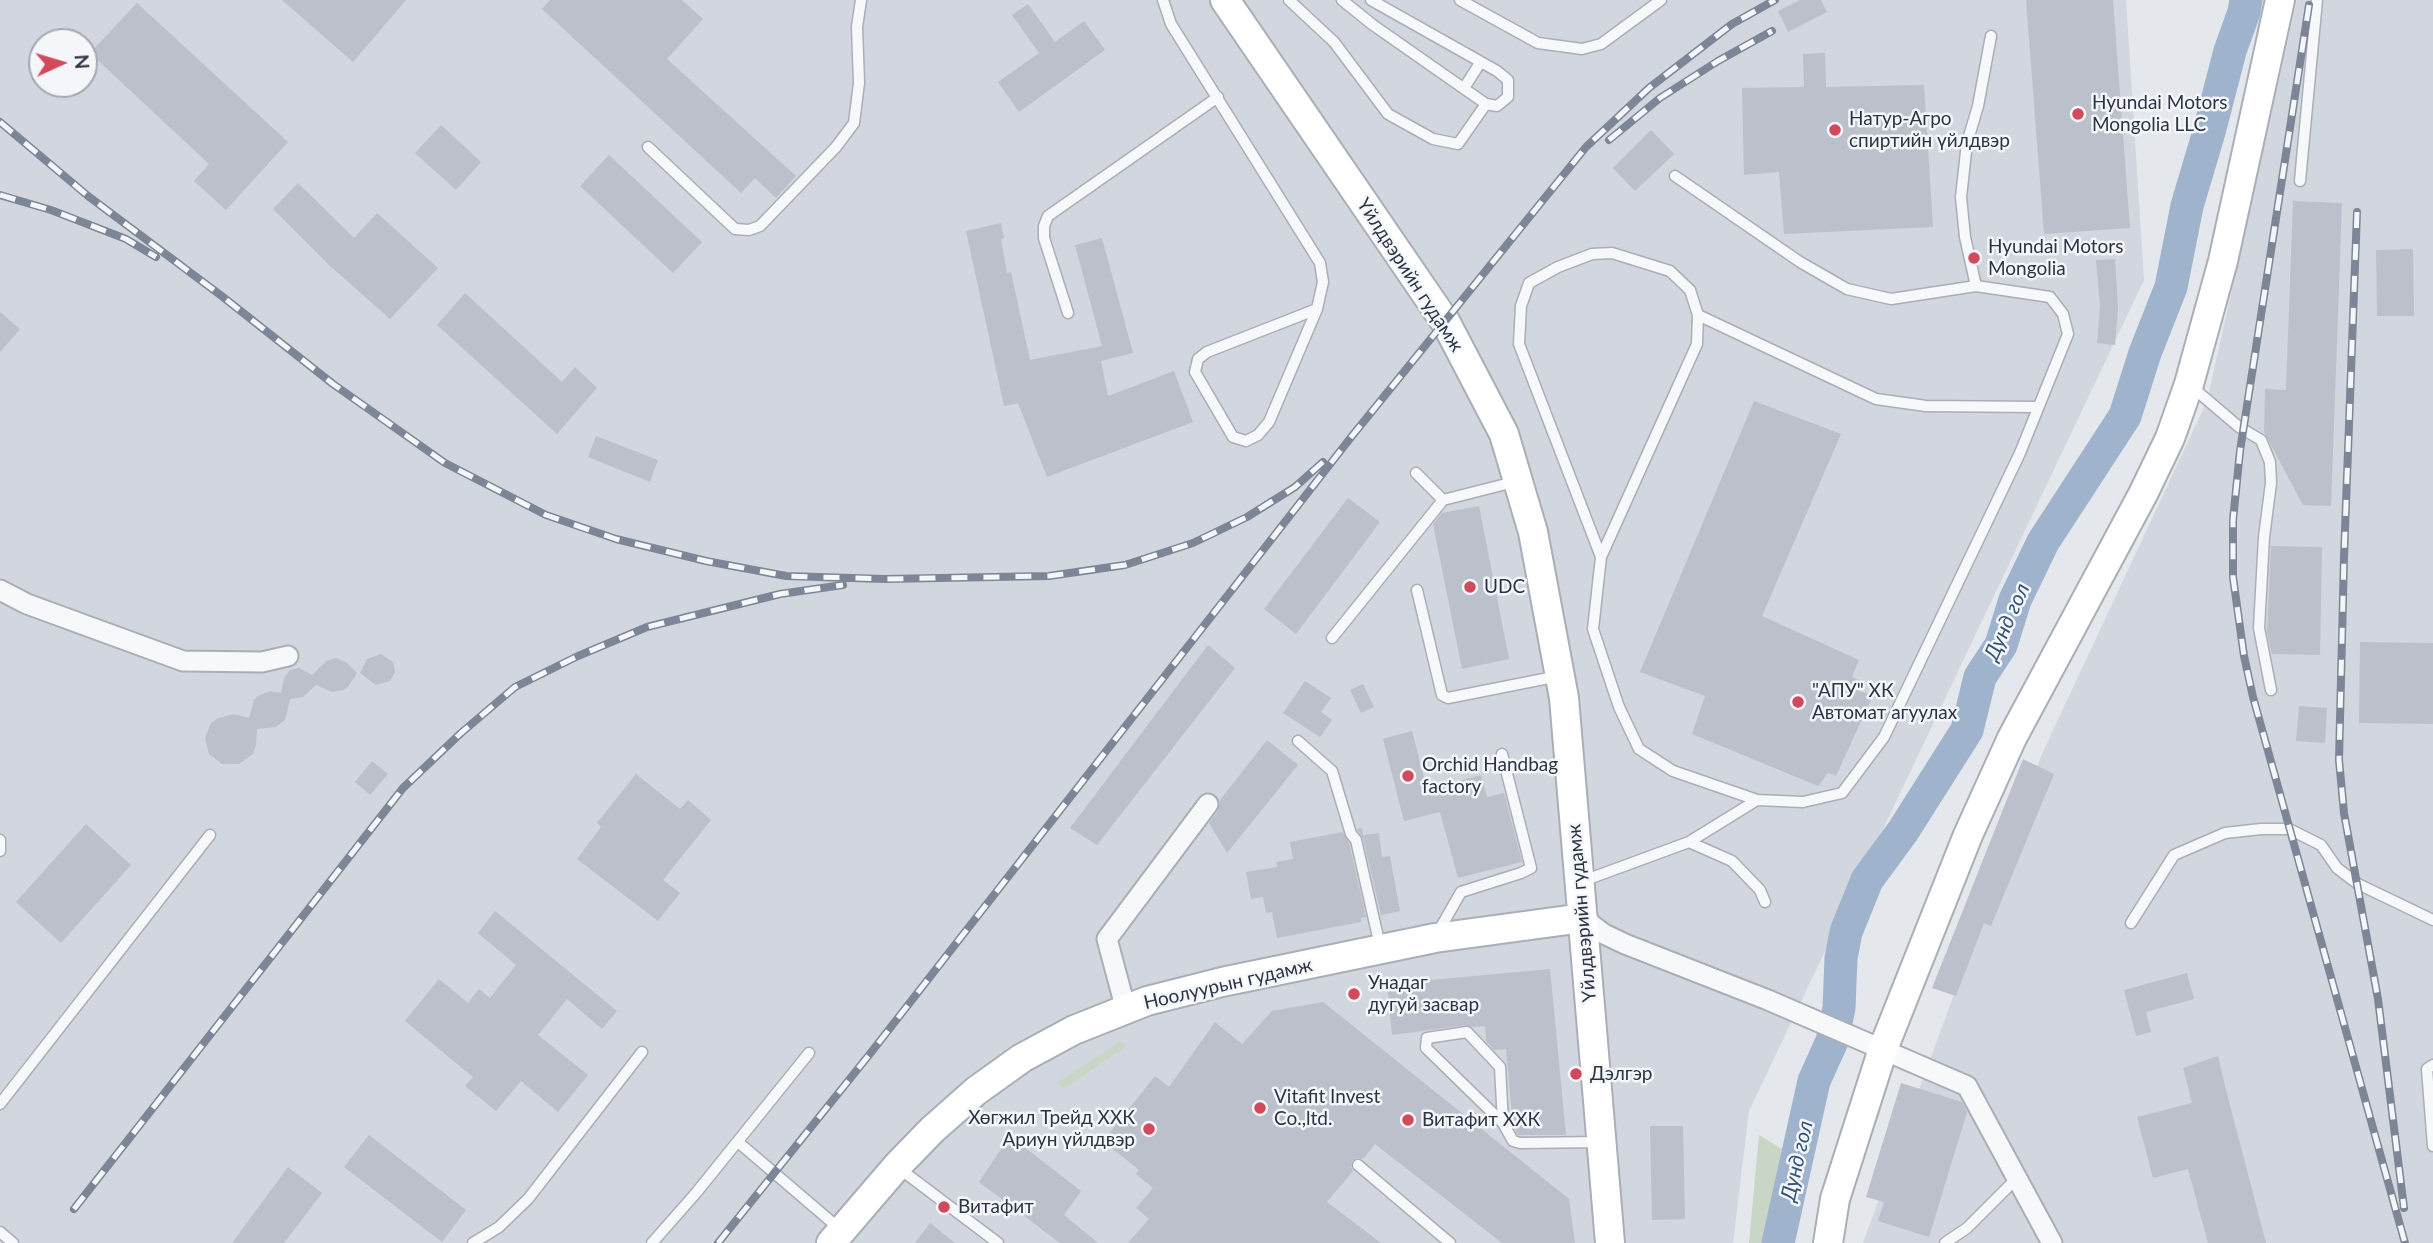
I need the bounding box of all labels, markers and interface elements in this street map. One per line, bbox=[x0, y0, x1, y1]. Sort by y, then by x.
north arrow bbox=[28, 28, 98, 98]
text: N bbox=[70, 54, 94, 70]
place label: Hyundai Motors Mongolia LLC bbox=[2092, 92, 2227, 136]
marker: Hyundai Motors Mongolia LLC bbox=[2070, 106, 2086, 122]
place label: Натур-Агро спиртийн үйлдвэр bbox=[1849, 108, 2010, 152]
marker: Натур-Агро спиртийн үйлдвэр bbox=[1827, 122, 1843, 138]
street label: Yйлдвэрийн гудамж bbox=[1352, 194, 1468, 356]
place label: Hyundai Motors Mongolia bbox=[1988, 236, 2123, 280]
marker: Hyundai Motors Mongolia bbox=[1966, 250, 1982, 266]
place label: UDC bbox=[1484, 576, 1525, 598]
marker: UDC bbox=[1462, 579, 1478, 595]
water label: Дунд гол bbox=[1979, 580, 2035, 664]
place label: "АПУ" ХК Автомат агуулах bbox=[1812, 680, 1957, 724]
marker: "АПУ" ХК Автомат агуулах bbox=[1790, 694, 1806, 710]
place label: Orchid Handbag factory bbox=[1422, 754, 1558, 798]
marker: Orchid Handbag factory bbox=[1400, 768, 1416, 784]
street label: Yйлдвэрийн гудамж bbox=[1563, 823, 1601, 1003]
street label: Ноолуурын гудамж bbox=[1141, 954, 1315, 1014]
place label: Унадаг дугуй засвар bbox=[1368, 972, 1479, 1016]
marker: Унадаг дугуй засвар bbox=[1346, 986, 1362, 1002]
place label: Дэлгэр bbox=[1590, 1063, 1653, 1085]
marker: Дэлгэр bbox=[1568, 1066, 1584, 1082]
place label: Vitafit Invest Co.,ltd. bbox=[1274, 1086, 1380, 1130]
marker: Vitafit Invest Co.,ltd. bbox=[1252, 1100, 1268, 1116]
place label: Хөгжил Трейд ХХК Ариун үйлдвэр bbox=[968, 1107, 1135, 1151]
place label: Витафит ХХК bbox=[1422, 1109, 1540, 1131]
marker: Витафит ХХК bbox=[1400, 1112, 1416, 1128]
water label: Дунд гол bbox=[1776, 1118, 1818, 1204]
marker: Хөгжил Трейд ХХК Ариун үйлдвэр bbox=[1141, 1121, 1157, 1137]
place label: Витафит bbox=[958, 1196, 1034, 1218]
marker: Витафит bbox=[936, 1199, 952, 1215]

